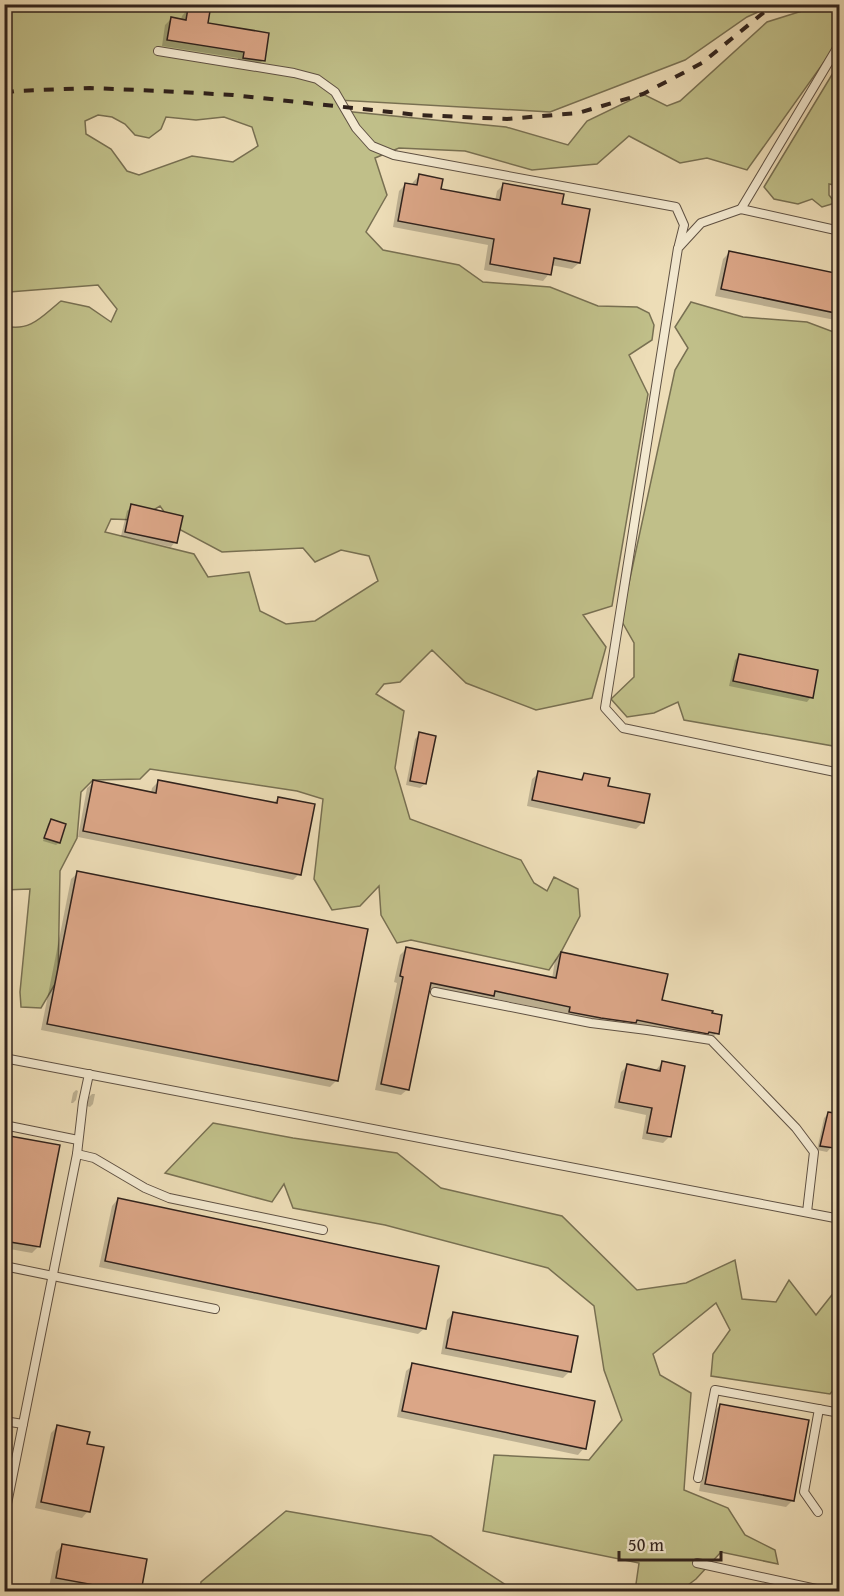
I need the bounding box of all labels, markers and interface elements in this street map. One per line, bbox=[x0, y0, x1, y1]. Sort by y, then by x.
scale bar bbox=[619, 1524, 721, 1562]
text: 50 m bbox=[628, 1531, 664, 1558]

